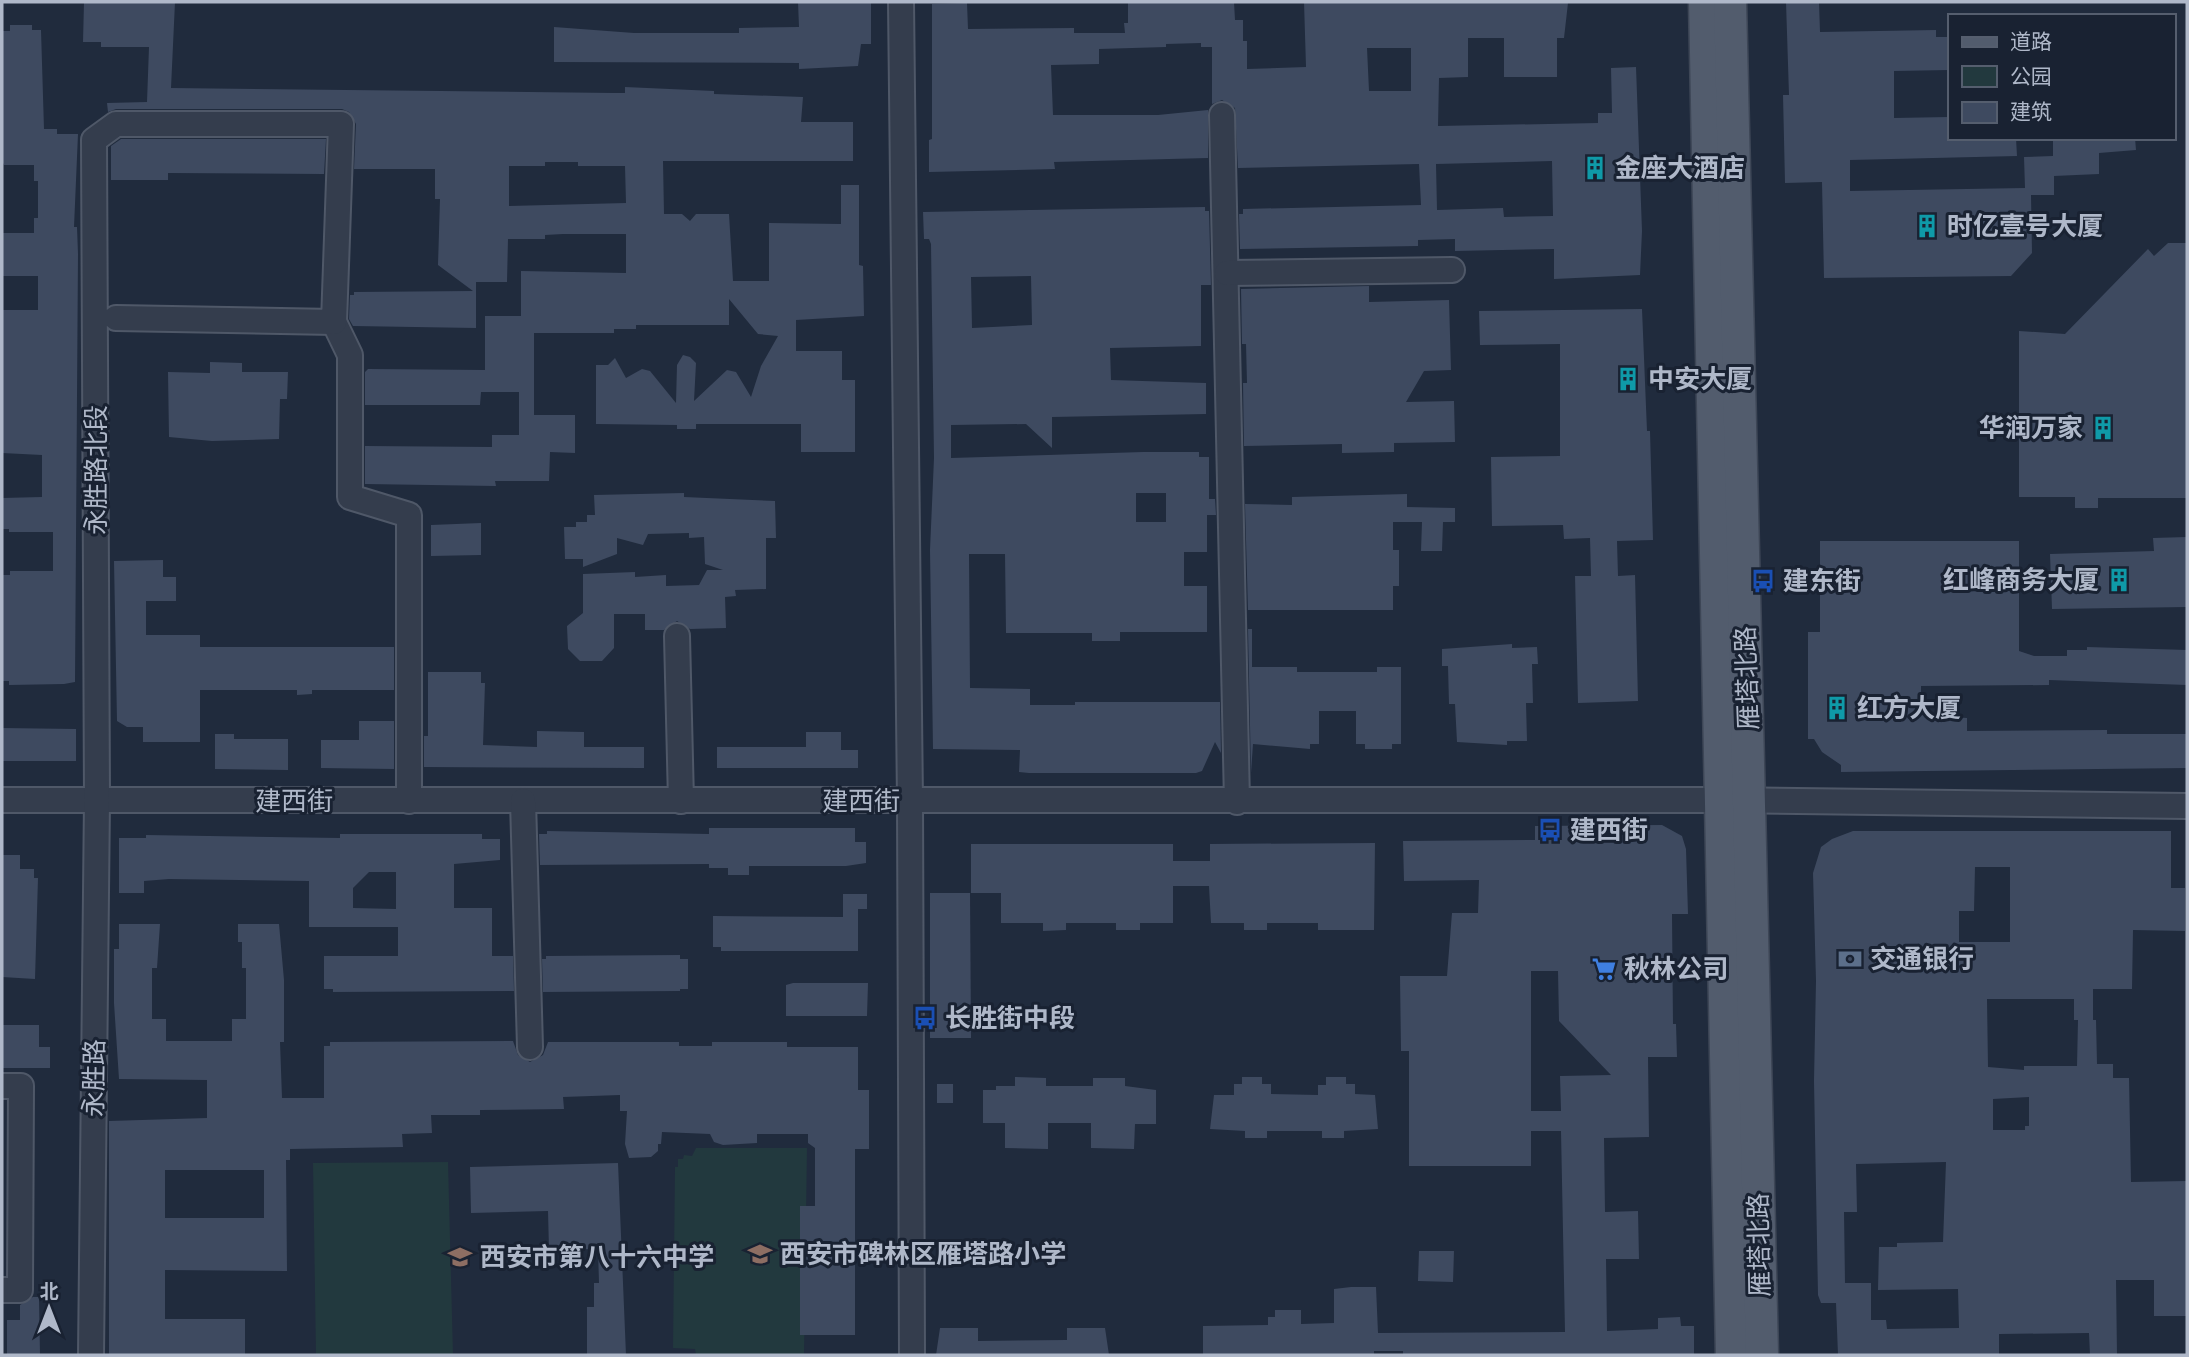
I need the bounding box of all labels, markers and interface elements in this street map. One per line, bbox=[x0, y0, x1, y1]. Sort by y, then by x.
legend bbox=[1948, 14, 2175, 140]
text: 道路 bbox=[2010, 31, 2052, 53]
text: 公园 bbox=[2010, 66, 2052, 88]
text: 建筑 bbox=[2010, 101, 2052, 123]
building icon: 金座大酒店 bbox=[1581, 154, 1609, 182]
place label: 金座大酒店 bbox=[1615, 154, 1745, 182]
building icon: 时亿壹号大厦 bbox=[1913, 212, 1941, 240]
place label: 时亿壹号大厦 bbox=[1947, 212, 2103, 240]
building icon: 中安大厦 bbox=[1614, 365, 1642, 393]
place label: 中安大厦 bbox=[1648, 365, 1752, 393]
street label: 永胜路北段 bbox=[82, 405, 110, 535]
place label: 华润万家 bbox=[1979, 414, 2083, 442]
building icon: 华润万家 bbox=[2089, 414, 2117, 442]
place label: 红峰商务大厦 bbox=[1943, 566, 2099, 594]
building icon: 红峰商务大厦 bbox=[2105, 566, 2133, 594]
bus stop icon: 建东街 bbox=[1749, 567, 1777, 595]
place label: 建东街 bbox=[1783, 567, 1861, 595]
street label: 雁塔北路 bbox=[1732, 626, 1763, 730]
building icon: 红方大厦 bbox=[1823, 694, 1851, 722]
place label: 红方大厦 bbox=[1857, 694, 1961, 722]
street label: 建西街 bbox=[255, 788, 333, 815]
street label: 建西街 bbox=[822, 788, 900, 815]
bus stop icon: 建西街 bbox=[1536, 816, 1564, 844]
place label: 建西街 bbox=[1570, 816, 1648, 844]
bank icon: 交通银行 bbox=[1836, 945, 1864, 973]
place label: 交通银行 bbox=[1870, 945, 1974, 973]
supermarket icon: 秋林公司 bbox=[1590, 955, 1618, 983]
place label: 秋林公司 bbox=[1624, 955, 1728, 983]
bus stop icon: 长胜街中段 bbox=[911, 1004, 939, 1032]
place label: 长胜街中段 bbox=[945, 1004, 1075, 1032]
street label: 永胜路 bbox=[80, 1039, 109, 1117]
street label: 雁塔北路 bbox=[1745, 1193, 1774, 1297]
school or university icon: 西安市碑林区雁塔路小学 bbox=[746, 1240, 774, 1268]
place label: 西安市碑林区雁塔路小学 bbox=[780, 1240, 1066, 1268]
school or university icon: 西安市第八十六中学 bbox=[446, 1243, 474, 1271]
place label: 西安市第八十六中学 bbox=[480, 1243, 714, 1271]
north arrow bbox=[14, 1273, 84, 1343]
text: 北 bbox=[39, 1282, 59, 1302]

